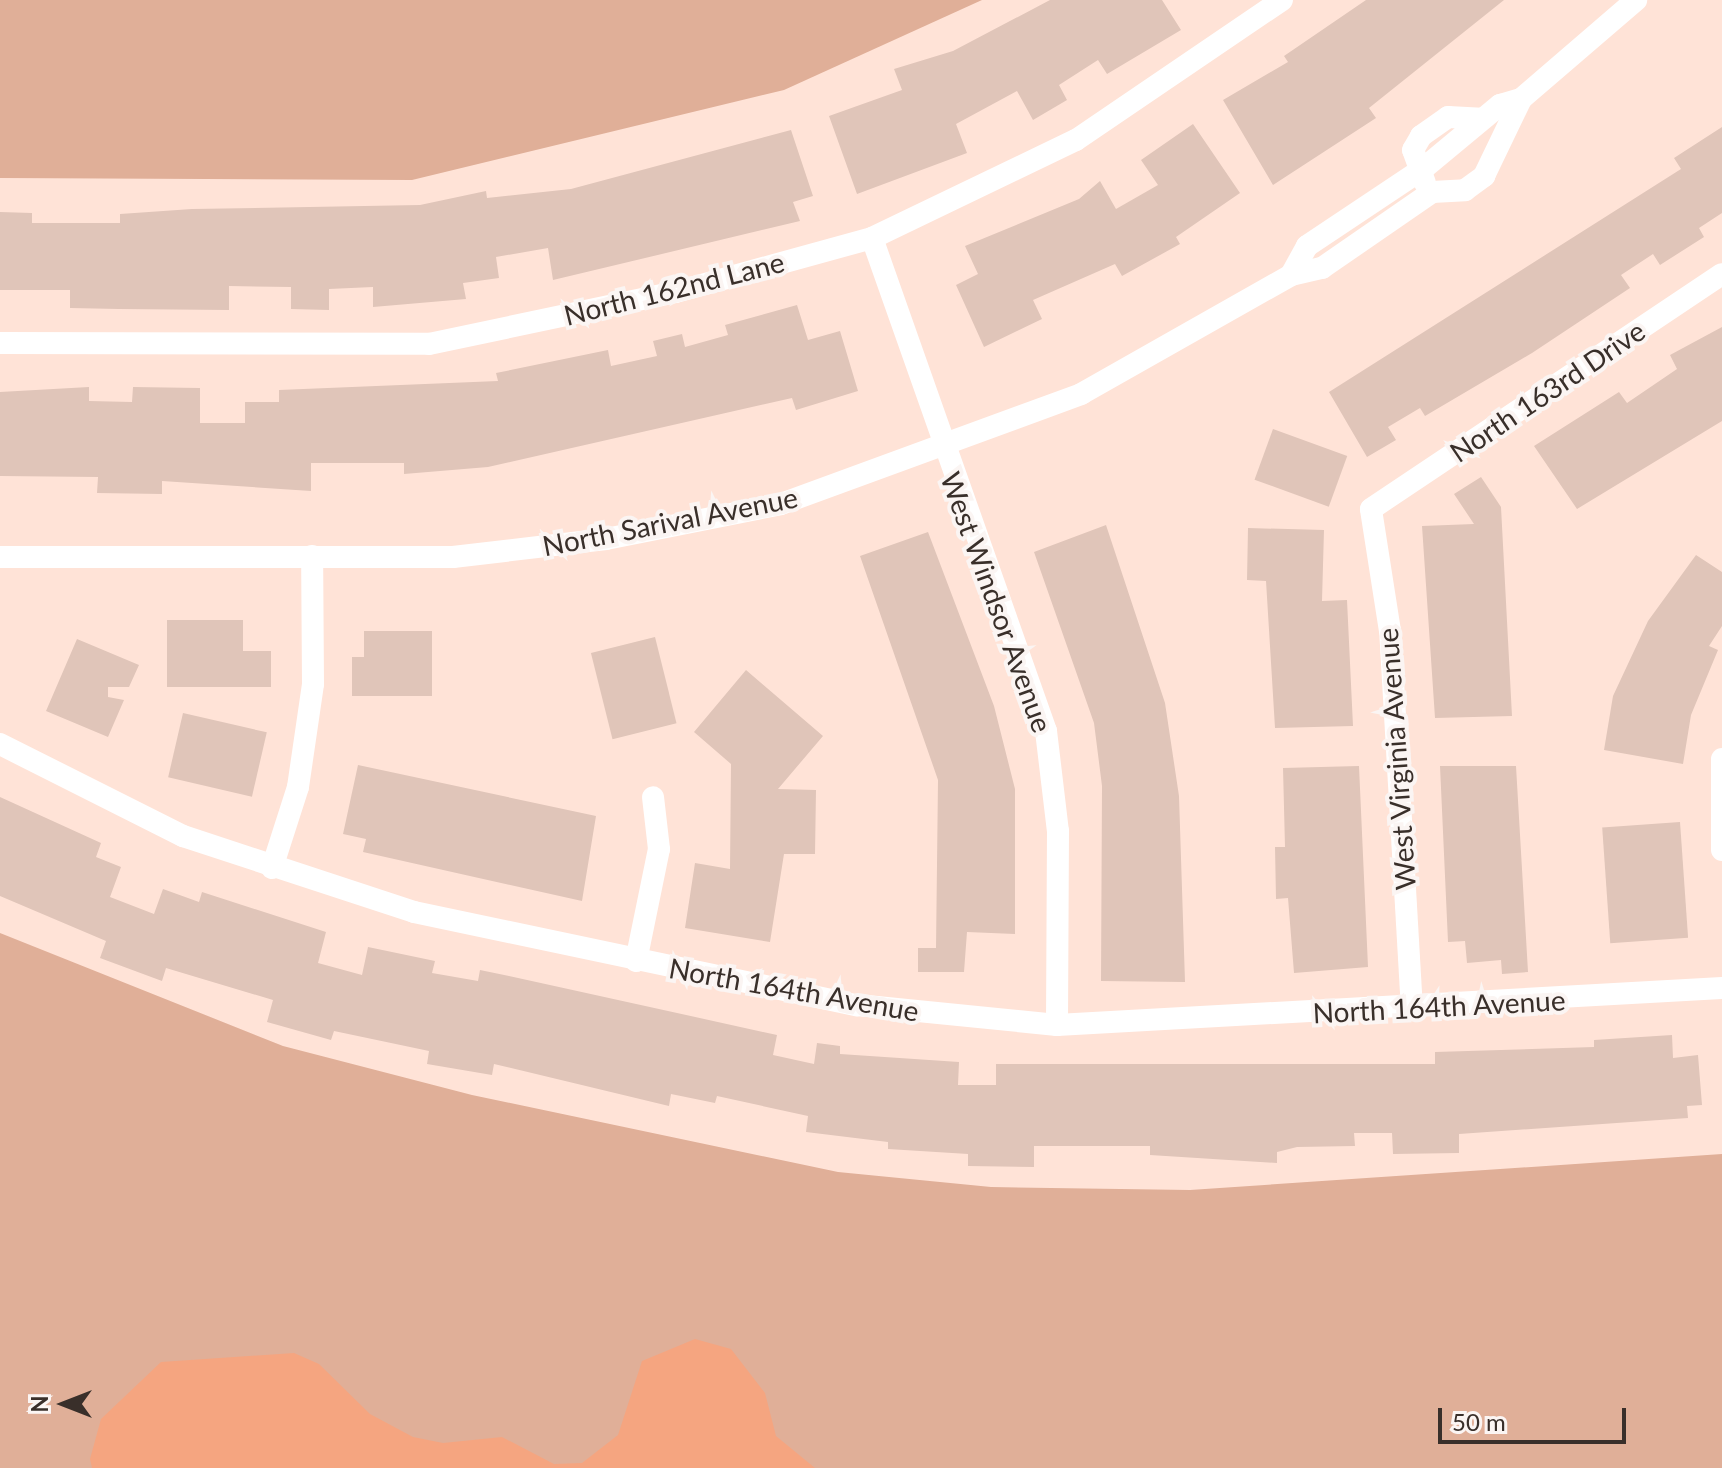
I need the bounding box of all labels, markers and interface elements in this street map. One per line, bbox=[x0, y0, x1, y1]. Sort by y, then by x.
street label: North 162nd Lane bbox=[560, 244, 788, 332]
street label: North 163rd Drive bbox=[1443, 313, 1651, 469]
street label: West Windsor Avenue bbox=[934, 466, 1060, 738]
street label: North Sarival Avenue bbox=[539, 480, 801, 562]
street label: West Virginia Avenue bbox=[1370, 626, 1422, 892]
street label: North 164th Avenue bbox=[666, 950, 922, 1028]
street label: North 164th Avenue bbox=[1311, 983, 1567, 1029]
north arrow bbox=[24, 1364, 104, 1444]
scale bar bbox=[1442, 1392, 1630, 1442]
text: N bbox=[26, 1396, 53, 1412]
text: 50 m bbox=[1452, 1407, 1506, 1436]

